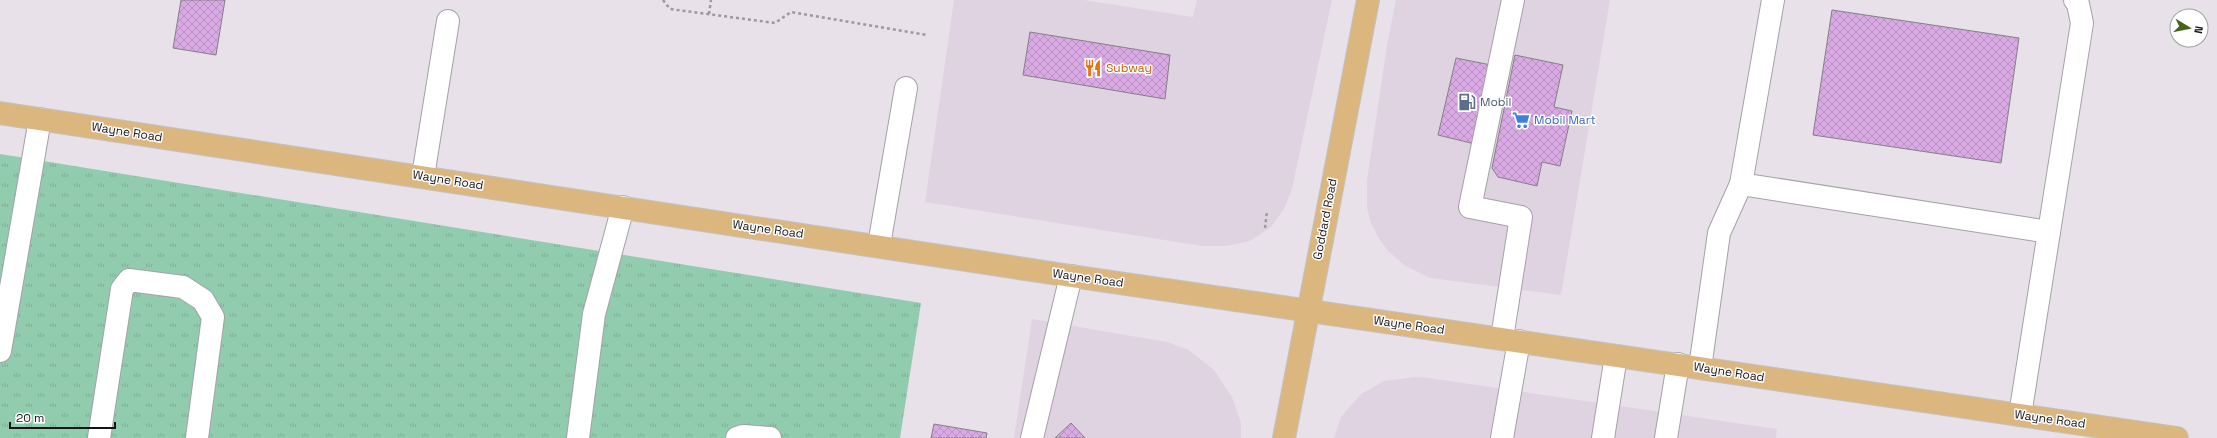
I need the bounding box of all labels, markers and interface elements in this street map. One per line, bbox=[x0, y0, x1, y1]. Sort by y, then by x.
north arrow bbox=[2169, 8, 2209, 48]
text: N bbox=[2191, 25, 2206, 35]
restaurant icon: Subway bbox=[1083, 58, 1103, 78]
place label: Subway bbox=[1106, 60, 1152, 76]
fuel station icon: Mobil bbox=[1457, 92, 1477, 112]
place label: Mobil bbox=[1480, 94, 1511, 110]
supermarket icon: Mobil Mart bbox=[1511, 110, 1531, 130]
place label: Mobil Mart bbox=[1534, 112, 1596, 128]
street label: Wayne Road bbox=[90, 119, 164, 145]
street label: Wayne Road bbox=[411, 167, 485, 193]
street label: Goddard Road bbox=[1309, 177, 1341, 261]
street label: Wayne Road bbox=[732, 216, 804, 242]
street label: Wayne Road bbox=[1052, 265, 1124, 291]
street label: Wayne Road bbox=[1373, 312, 1445, 338]
street label: Wayne Road bbox=[1692, 359, 1766, 385]
scale bar bbox=[10, 404, 115, 430]
street label: Wayne Road bbox=[2014, 406, 2086, 432]
text: 20 m bbox=[16, 410, 44, 426]

